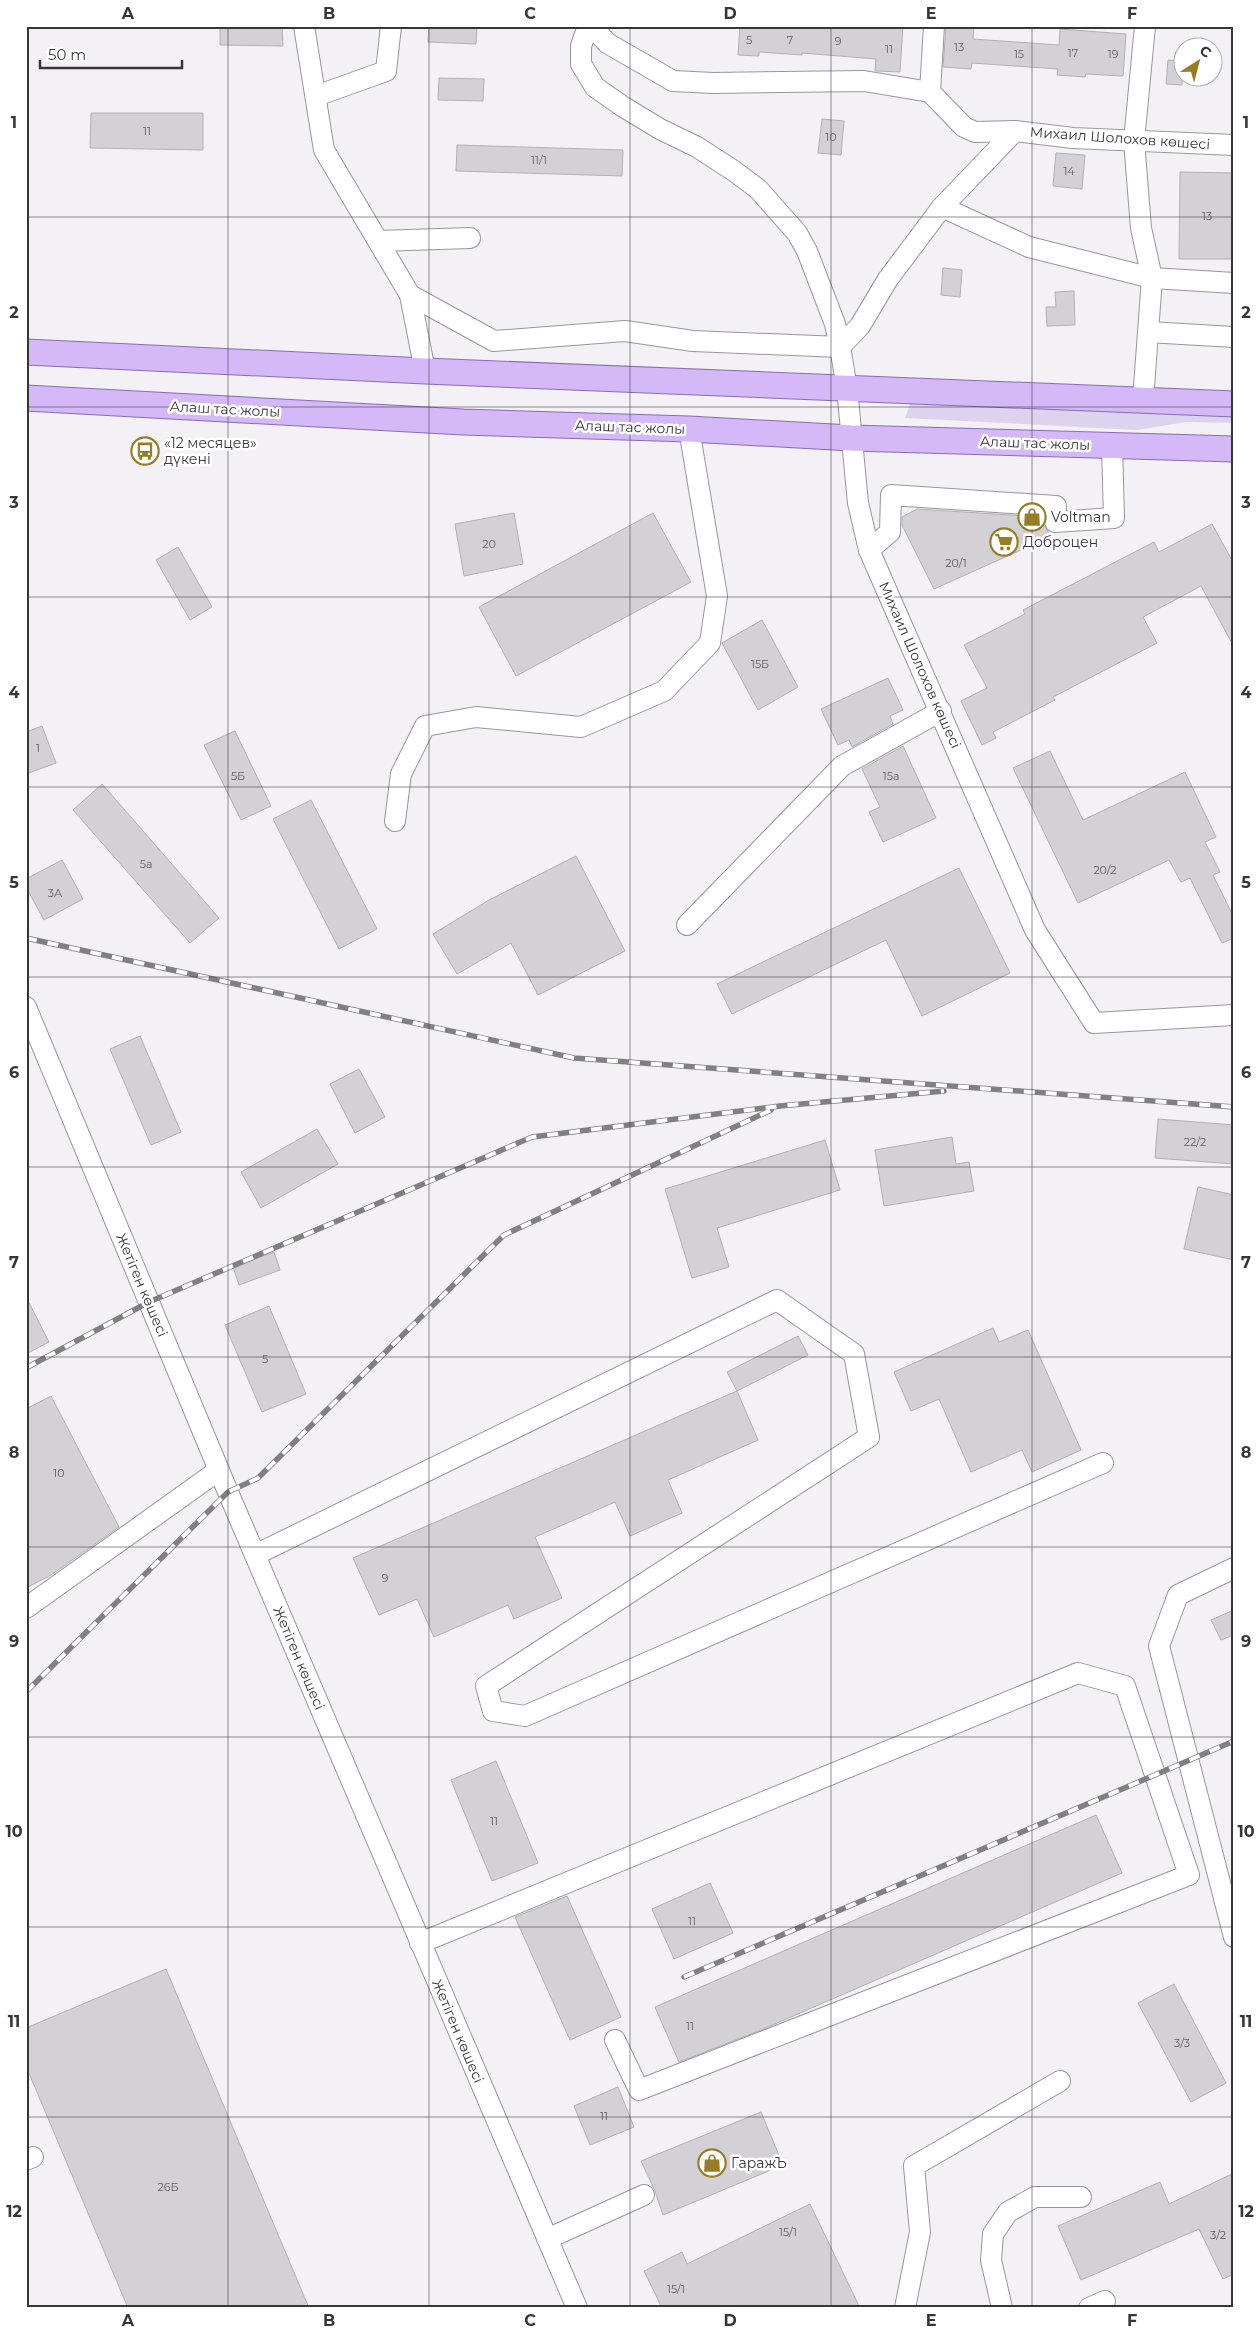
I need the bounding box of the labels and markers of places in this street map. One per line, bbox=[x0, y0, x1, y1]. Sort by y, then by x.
place label: «12 месяцев» дүкені bbox=[164, 434, 257, 468]
bus stop icon: «12 месяцев» дүкені bbox=[130, 436, 160, 466]
shop icon: Voltman bbox=[1017, 502, 1047, 532]
place label: Voltman bbox=[1051, 508, 1111, 526]
supermarket icon: Доброцен bbox=[989, 527, 1019, 557]
place label: Доброцен bbox=[1023, 533, 1098, 551]
shop icon: ГаражЪ bbox=[697, 2148, 727, 2178]
place label: ГаражЪ bbox=[731, 2154, 787, 2172]

